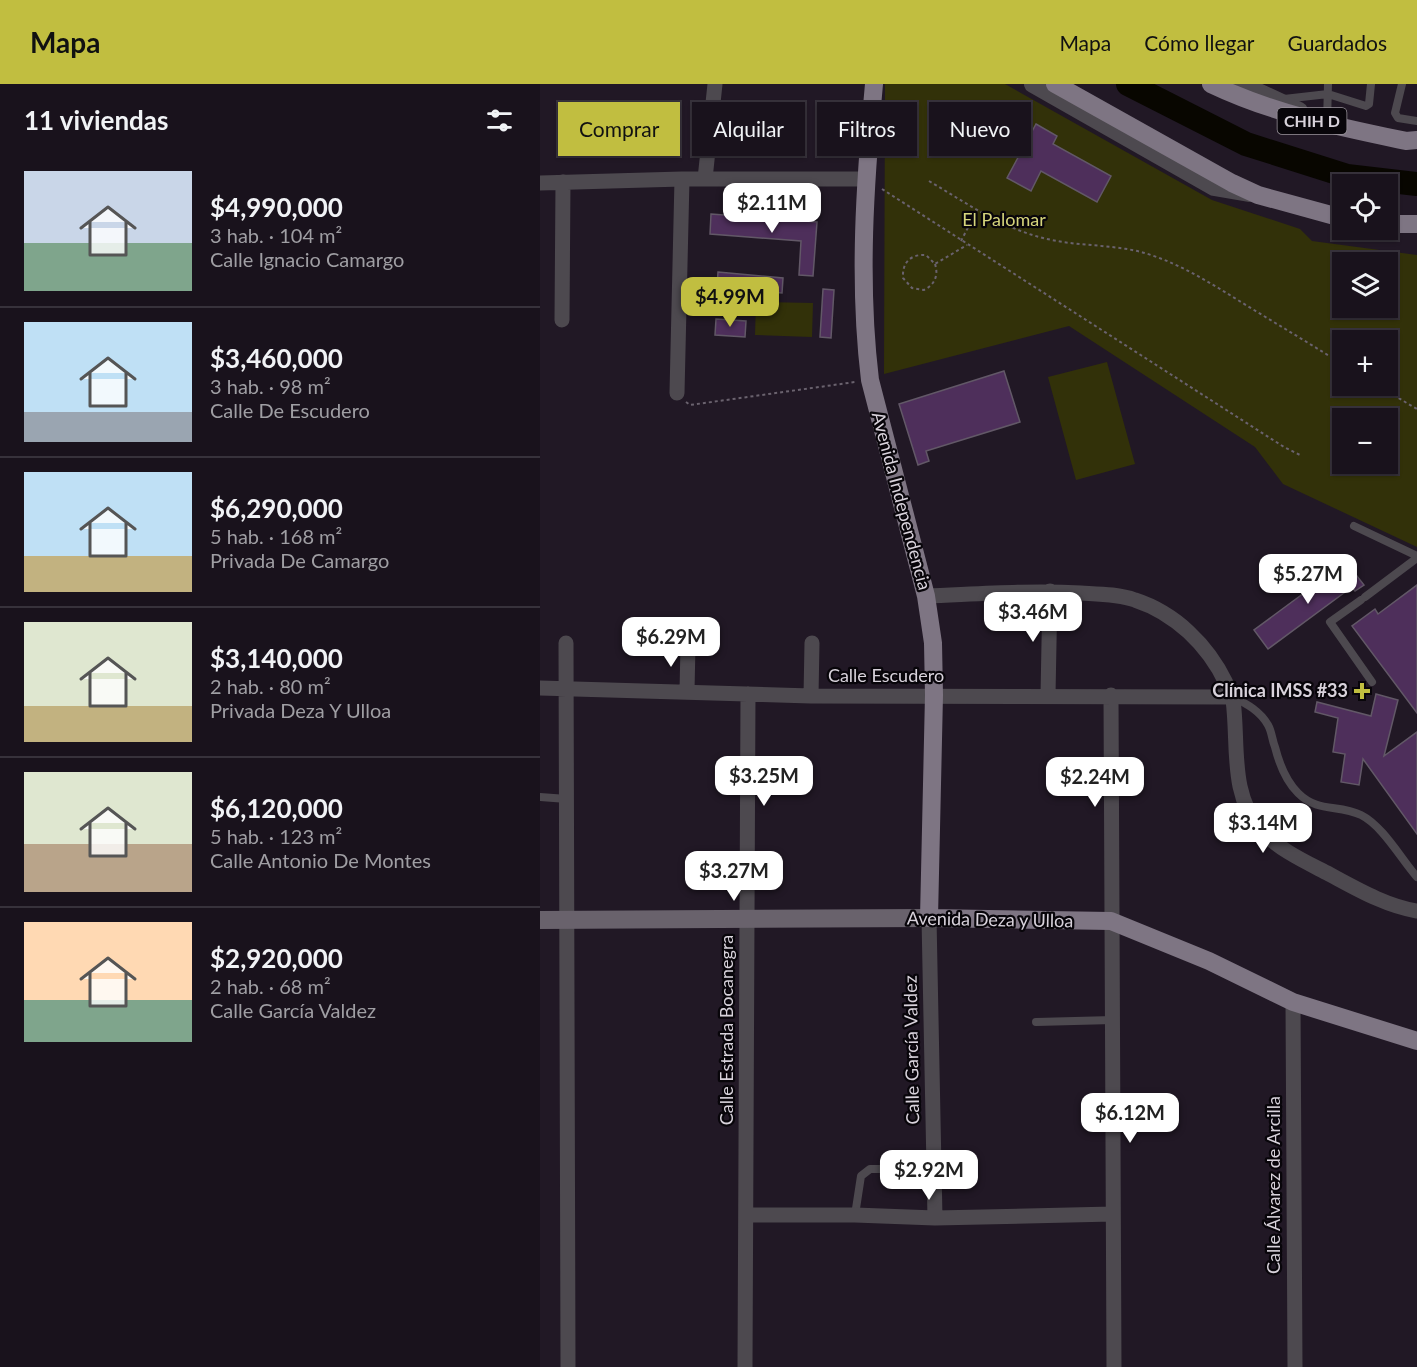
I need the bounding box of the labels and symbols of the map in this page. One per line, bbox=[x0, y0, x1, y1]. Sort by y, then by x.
road number: CHIH D bbox=[1278, 108, 1346, 134]
pin: $2.11M bbox=[723, 183, 821, 234]
park label: El Palomar bbox=[962, 208, 1046, 230]
pin: $4.99M bbox=[681, 277, 779, 328]
street label: Avenida Independencia bbox=[868, 409, 936, 592]
pin: $5.27M bbox=[1259, 554, 1357, 605]
pin: $3.46M bbox=[984, 592, 1082, 643]
pin: $6.29M bbox=[622, 617, 720, 668]
street label: Calle Escudero bbox=[828, 664, 944, 686]
place label: Clínica IMSS #33 bbox=[1212, 679, 1348, 701]
marker: Clínica IMSS #33 bbox=[1353, 682, 1371, 700]
pin: $3.25M bbox=[715, 756, 813, 807]
pin: $2.24M bbox=[1046, 757, 1144, 808]
pin: $3.14M bbox=[1214, 803, 1312, 854]
pin: $3.27M bbox=[685, 851, 783, 902]
street label: Avenida Deza y Ulloa bbox=[907, 907, 1073, 931]
street label: Calle Estrada Bocanegra bbox=[715, 935, 737, 1125]
street label: Calle García Valdez bbox=[899, 975, 923, 1125]
pin: $6.12M bbox=[1081, 1093, 1179, 1144]
street label: Calle Álvarez de Arcilla bbox=[1262, 1096, 1284, 1274]
pin: $2.92M bbox=[880, 1150, 978, 1201]

